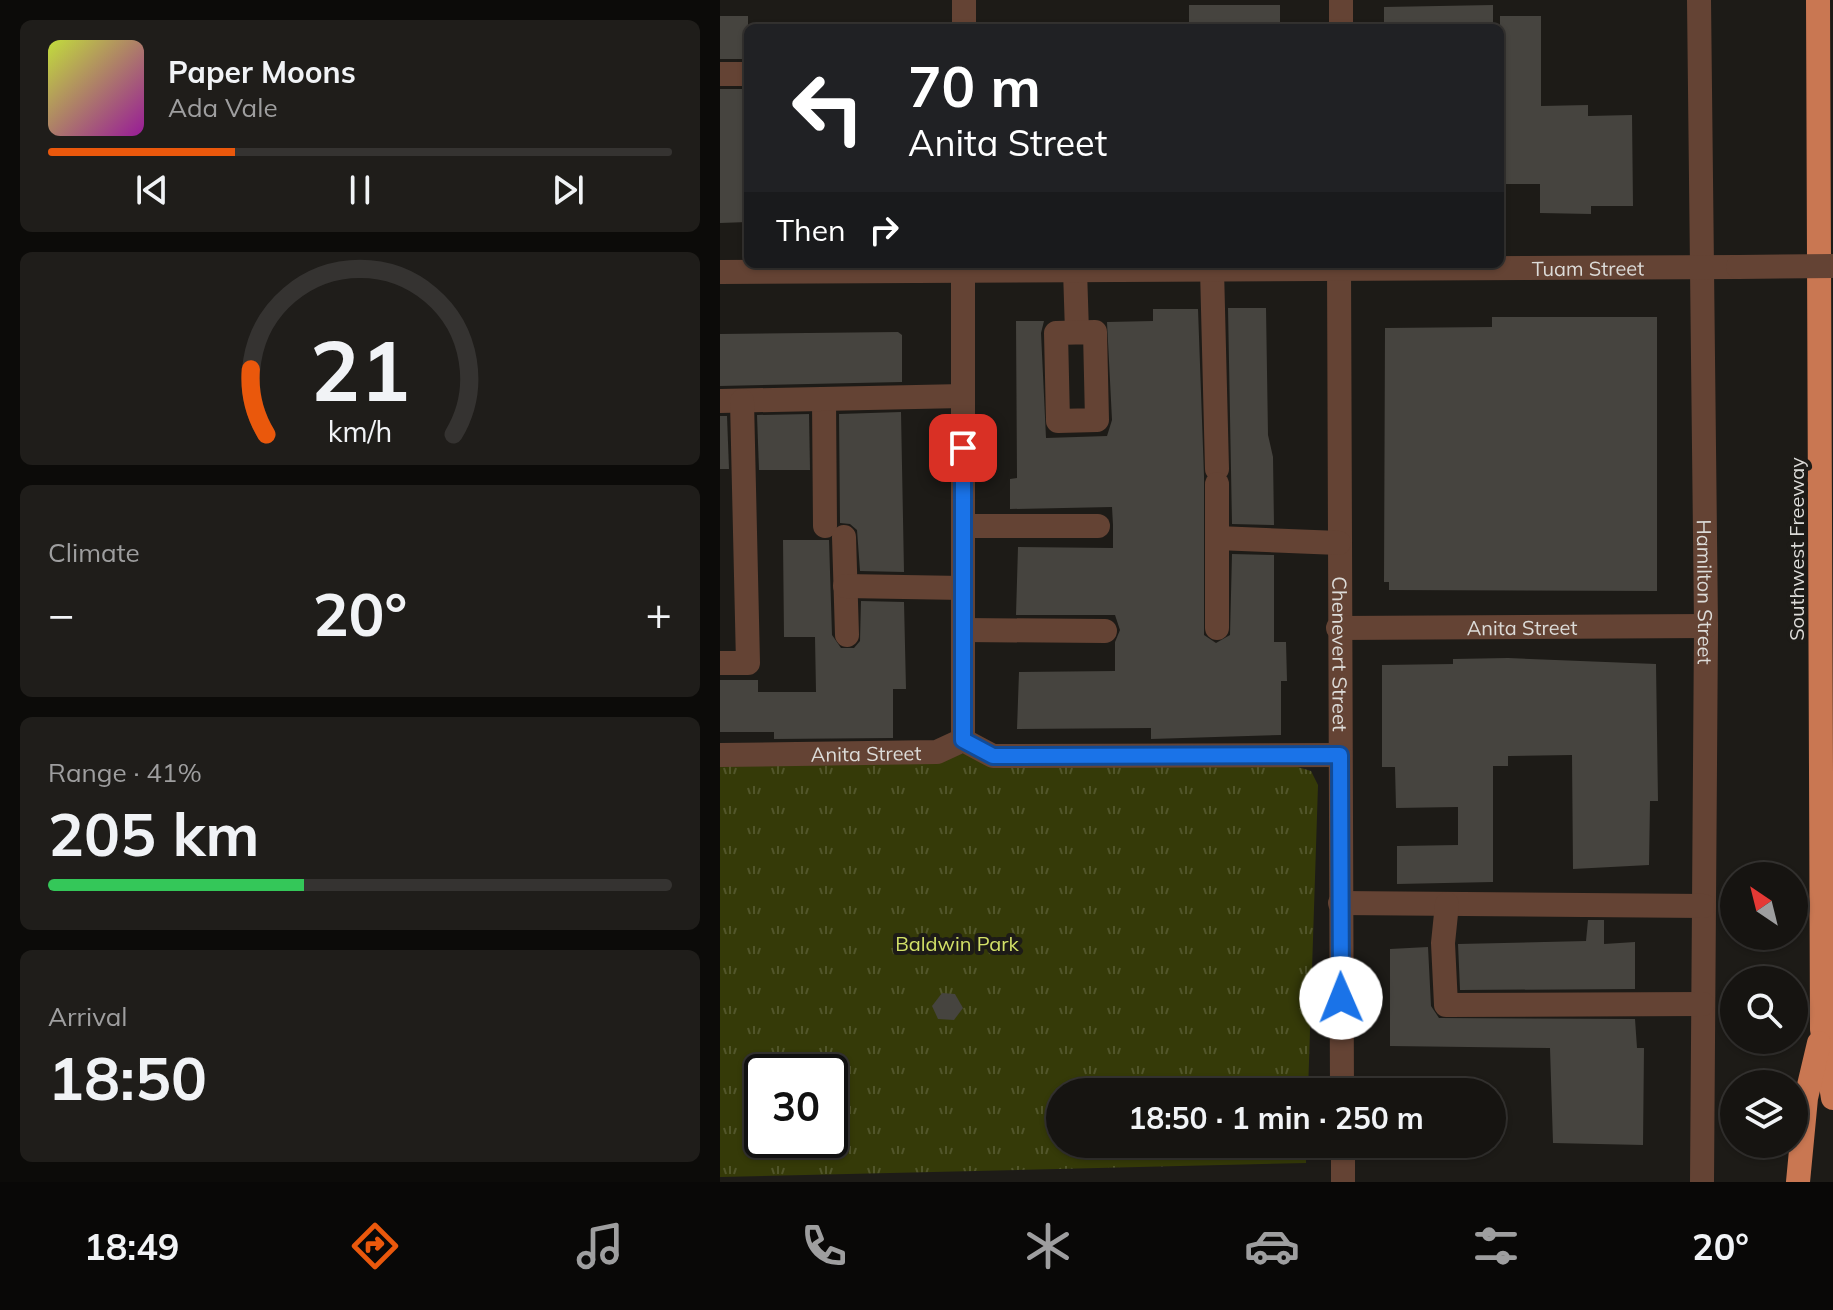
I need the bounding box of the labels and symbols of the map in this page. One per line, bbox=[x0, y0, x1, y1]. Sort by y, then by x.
street label: Tuam Street bbox=[1532, 255, 1644, 281]
pin bbox=[929, 414, 997, 482]
street label: Southwest Freeway bbox=[1784, 457, 1809, 641]
street label: Hamilton Street bbox=[1692, 519, 1719, 665]
street label: Chenevert Street bbox=[1328, 576, 1353, 732]
street label: Anita Street bbox=[1467, 614, 1577, 640]
street label: Anita Street bbox=[810, 740, 922, 766]
north arrow bbox=[1720, 862, 1808, 950]
park label: Baldwin Park bbox=[895, 931, 1019, 956]
position arrow bbox=[1299, 956, 1383, 1040]
speed limit sign: 30 bbox=[744, 1054, 848, 1158]

